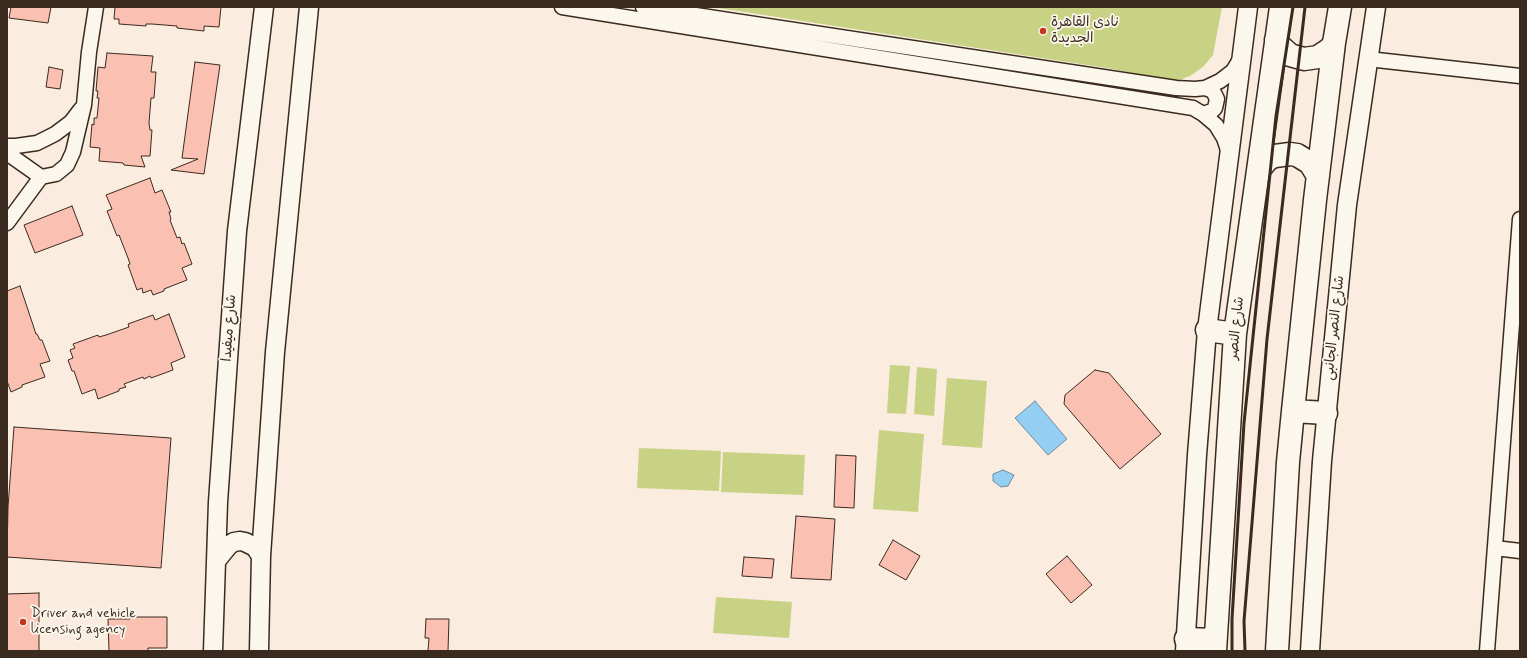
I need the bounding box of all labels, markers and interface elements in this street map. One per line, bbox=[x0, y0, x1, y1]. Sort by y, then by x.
place label: نادى القاهرة الجديدة bbox=[1051, 15, 1120, 48]
marker: نادى القاهرة الجديدة bbox=[1038, 26, 1048, 36]
street label: شارع النصر الجانبى bbox=[1321, 275, 1349, 381]
street label: شارع ميفيدا bbox=[219, 294, 241, 362]
street label: شارع النصر bbox=[1225, 296, 1249, 360]
place label: Driver and vehicle licensing agency bbox=[31, 606, 136, 638]
marker: Driver and vehicle licensing agency bbox=[18, 617, 28, 627]

